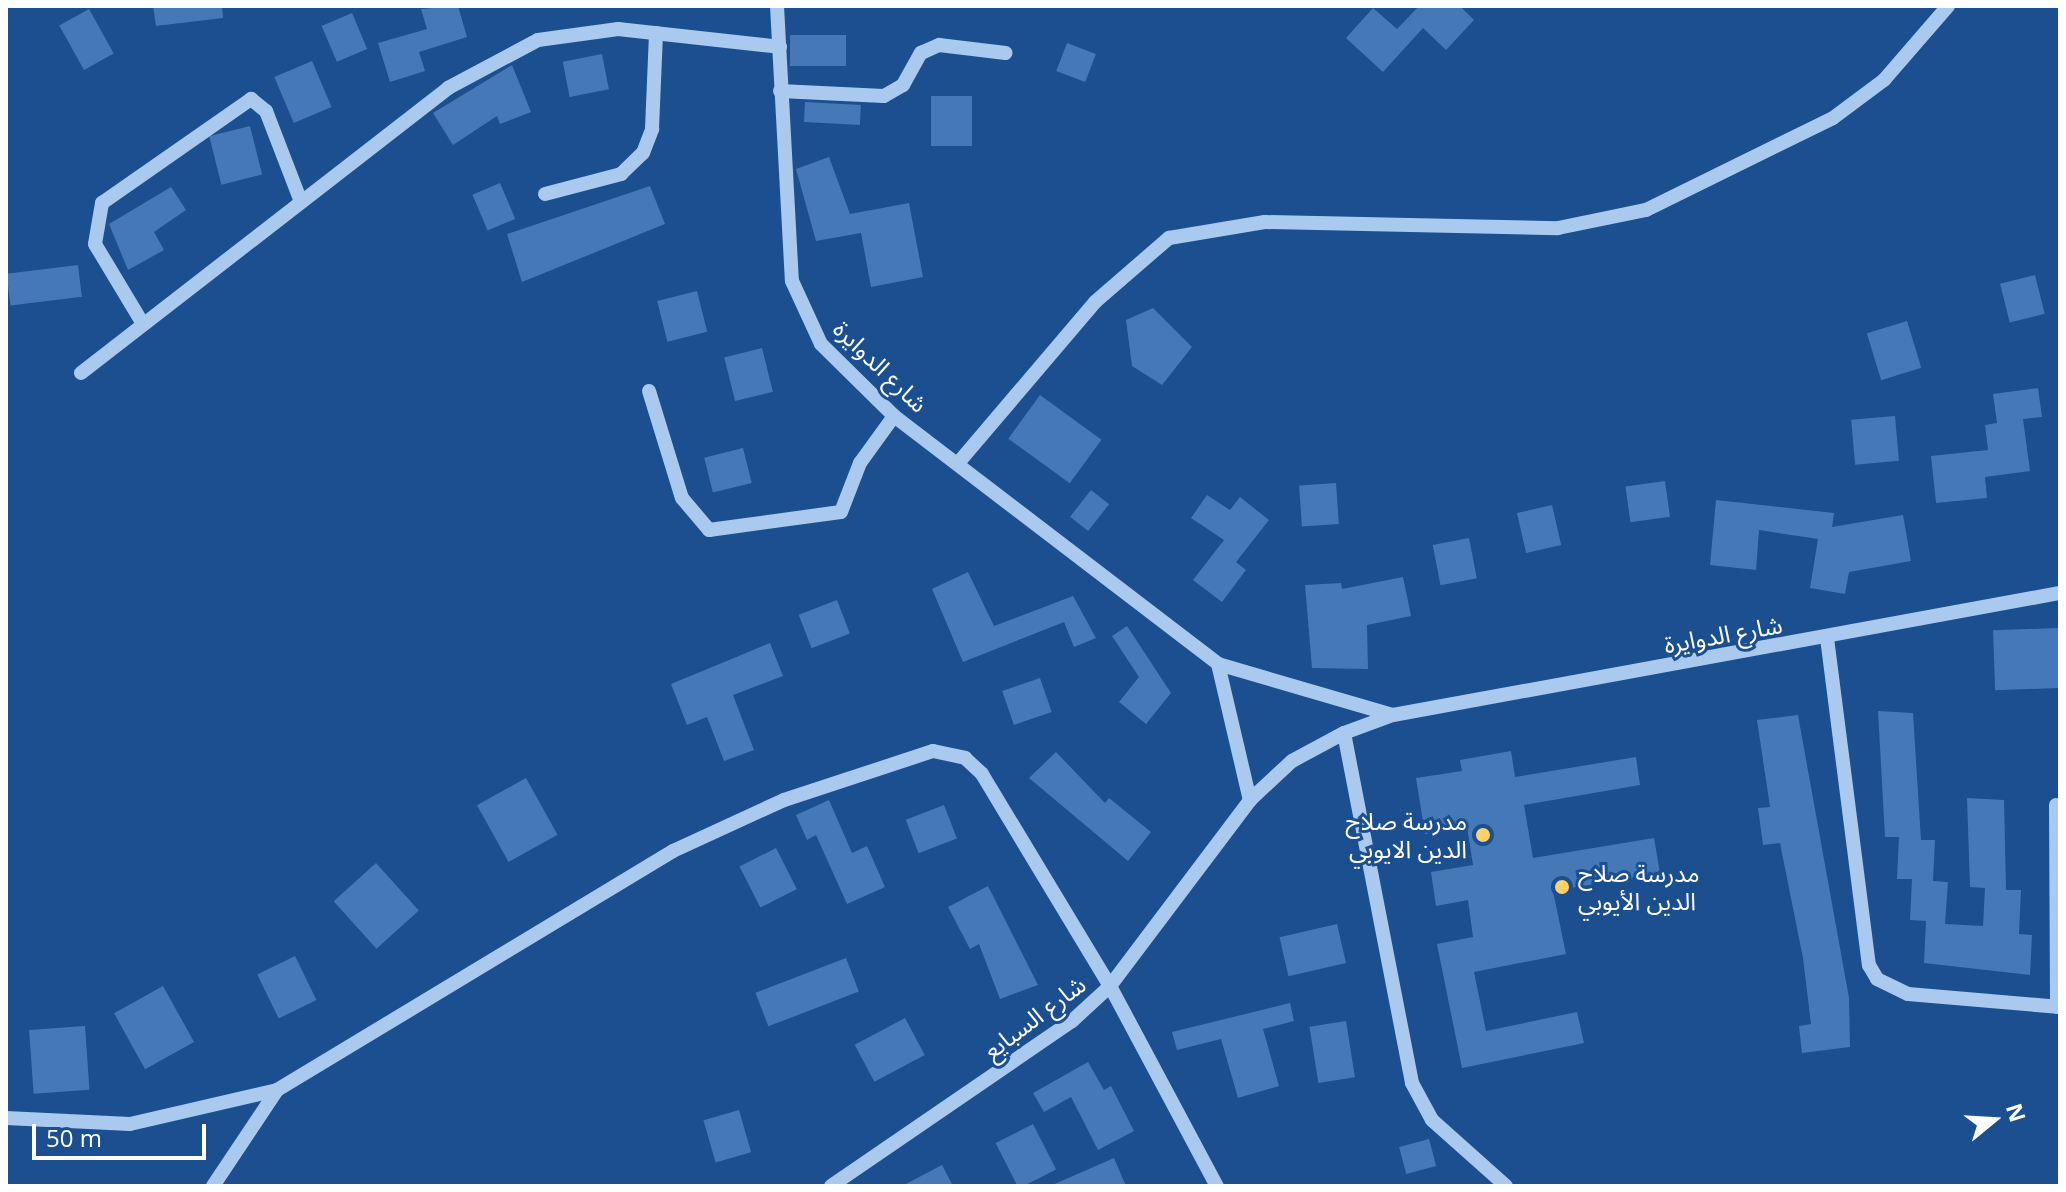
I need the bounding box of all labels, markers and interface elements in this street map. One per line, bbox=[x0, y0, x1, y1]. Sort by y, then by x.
street label: شارع الدوايرة bbox=[828, 314, 934, 418]
street label: شارع الدوايرة bbox=[1662, 609, 1784, 659]
place label: مدرسة صلاح الدين الايوبي bbox=[1345, 807, 1467, 863]
marker: مدرسة صلاح الدين الايوبي bbox=[1474, 826, 1492, 844]
place label: مدرسة صلاح الدين الأيوبي bbox=[1578, 859, 1700, 915]
marker: مدرسة صلاح الدين الأيوبي bbox=[1553, 878, 1571, 896]
street label: شارع السبايع bbox=[977, 969, 1091, 1065]
north arrow bbox=[1954, 1080, 2034, 1160]
text: N bbox=[2000, 1099, 2034, 1126]
scale bar bbox=[36, 1108, 210, 1158]
text: 50 m bbox=[46, 1121, 102, 1154]

